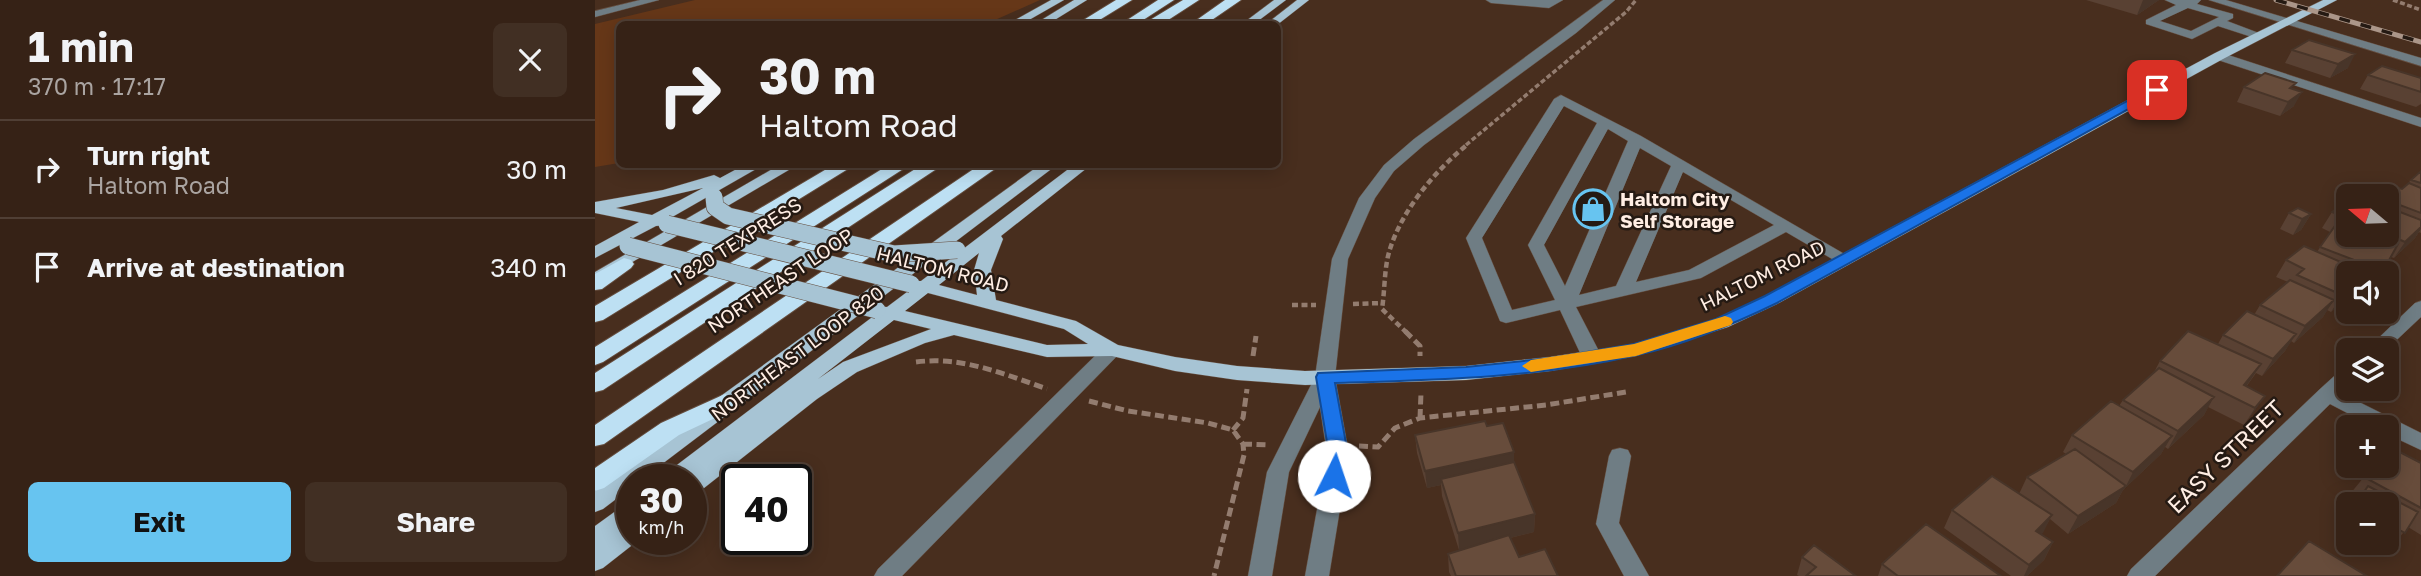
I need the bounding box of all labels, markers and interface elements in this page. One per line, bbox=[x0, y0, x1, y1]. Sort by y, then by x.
text: 1 min bbox=[28, 21, 134, 71]
button: close bbox=[493, 23, 567, 97]
text: 30 m bbox=[759, 46, 876, 105]
icon: right bbox=[644, 49, 735, 140]
pin bbox=[2127, 60, 2187, 120]
icon: arrive bbox=[2138, 71, 2176, 109]
text: 370 m · 17:17 bbox=[28, 72, 166, 100]
text: Haltom Road bbox=[759, 106, 958, 144]
text: Turn right bbox=[87, 140, 210, 171]
icon: right bbox=[28, 150, 66, 188]
text: 30 m bbox=[506, 154, 567, 185]
text: Haltom Road bbox=[87, 171, 230, 199]
north arrow bbox=[2336, 184, 2399, 247]
map controls bbox=[2336, 184, 2399, 555]
place label: Haltom City Self Storage bbox=[1620, 187, 1734, 232]
shop icon: Haltom City Self Storage bbox=[1572, 188, 1614, 230]
street label: I 820 TEXPRESS bbox=[669, 192, 805, 290]
street label: NORTHEAST LOOP bbox=[703, 223, 857, 337]
street label: HALTOM ROAD bbox=[1696, 235, 1828, 315]
street label: HALTOM ROAD bbox=[874, 241, 1012, 297]
icon: arrive bbox=[28, 248, 66, 286]
text: Arrive at destination bbox=[87, 252, 345, 283]
text: 340 m bbox=[490, 252, 567, 283]
button: sound bbox=[2336, 261, 2399, 324]
street label: NORTHEAST LOOP 820 bbox=[706, 281, 888, 425]
button: layers bbox=[2336, 338, 2399, 401]
street label: EASY STREET bbox=[2161, 394, 2289, 518]
button: + bbox=[2336, 415, 2399, 478]
position arrow bbox=[1297, 439, 1371, 513]
speed limit sign: 40 bbox=[721, 464, 812, 555]
text: 30 bbox=[639, 479, 684, 521]
button: Exit bbox=[28, 482, 291, 562]
button: Share bbox=[305, 482, 567, 562]
button: − bbox=[2336, 492, 2399, 555]
text: km/h bbox=[639, 516, 684, 538]

